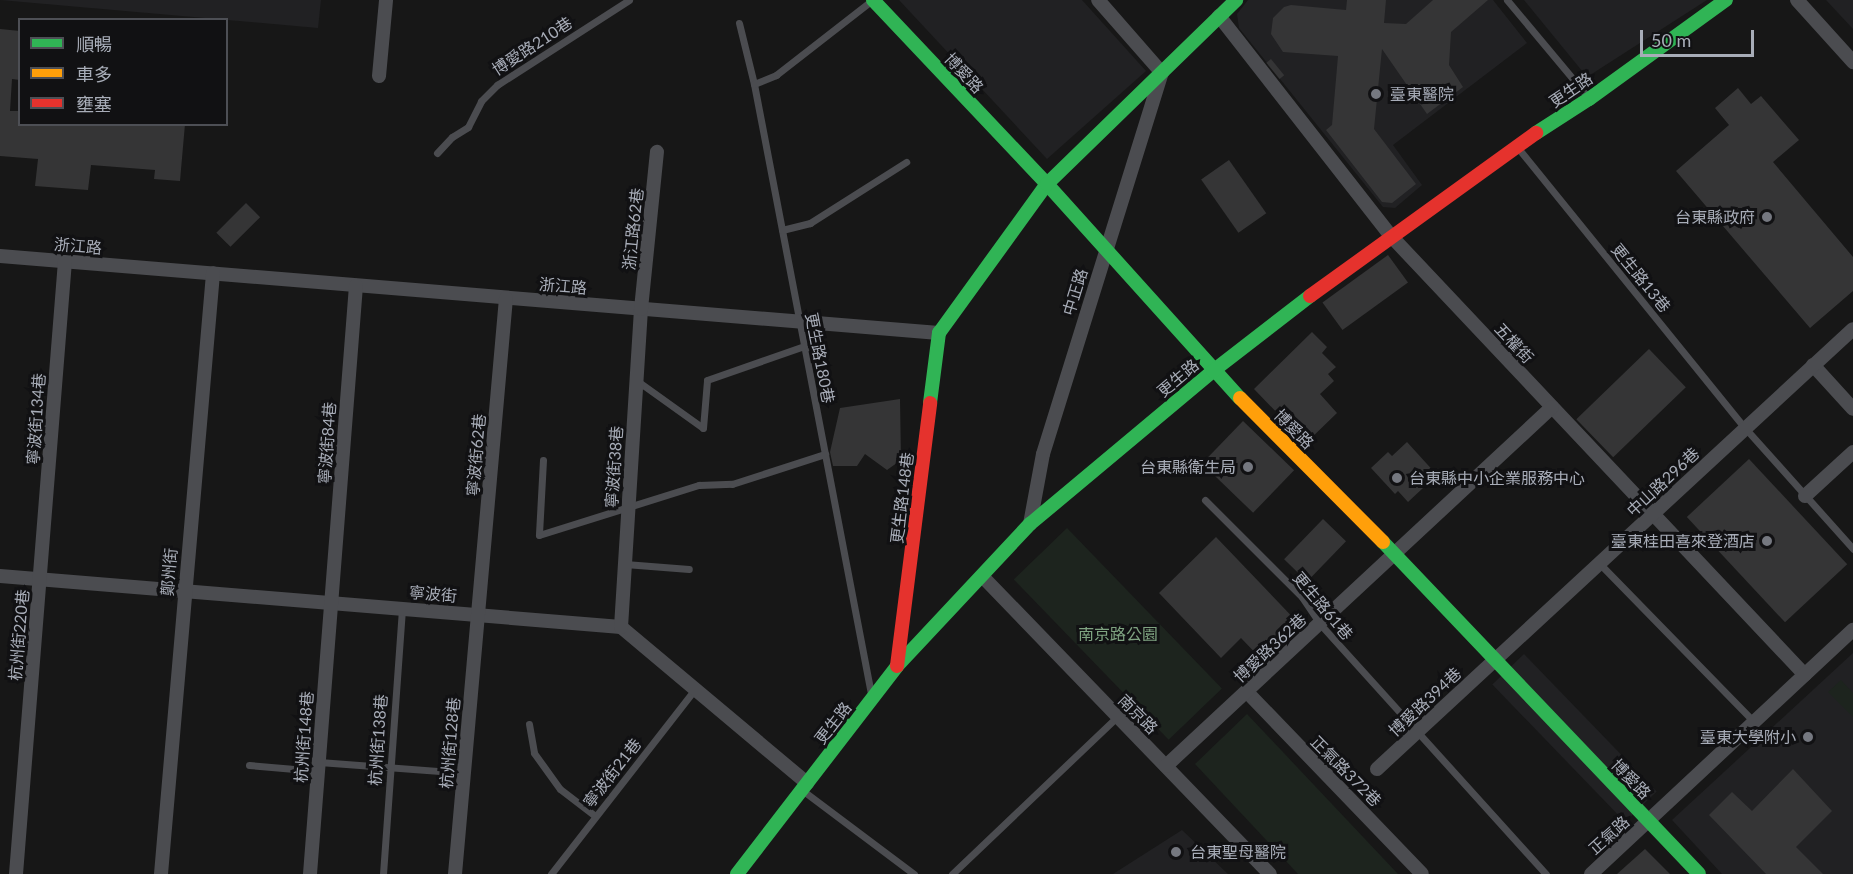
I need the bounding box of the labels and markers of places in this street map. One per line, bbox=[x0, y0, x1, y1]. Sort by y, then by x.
place label: 臺東醫院 bbox=[1390, 84, 1454, 104]
marker: 臺東醫院 bbox=[1367, 85, 1385, 103]
place label: 台東縣政府 bbox=[1675, 207, 1755, 227]
marker: 台東縣政府 bbox=[1760, 210, 1774, 224]
place label: 台東縣衛生局 bbox=[1140, 457, 1236, 477]
marker: 台東縣衛生局 bbox=[1241, 460, 1255, 474]
place label: 台東縣中小企業服務中心 bbox=[1409, 468, 1585, 488]
marker: 台東縣中小企業服務中心 bbox=[1390, 471, 1404, 485]
place label: 臺東桂田喜來登酒店 bbox=[1611, 531, 1755, 551]
marker: 臺東桂田喜來登酒店 bbox=[1760, 534, 1774, 548]
place label: 臺東大學附小 bbox=[1700, 727, 1796, 747]
marker: 臺東大學附小 bbox=[1801, 730, 1815, 744]
place label: 台東聖母醫院 bbox=[1190, 842, 1286, 862]
marker: 台東聖母醫院 bbox=[1167, 843, 1185, 861]

